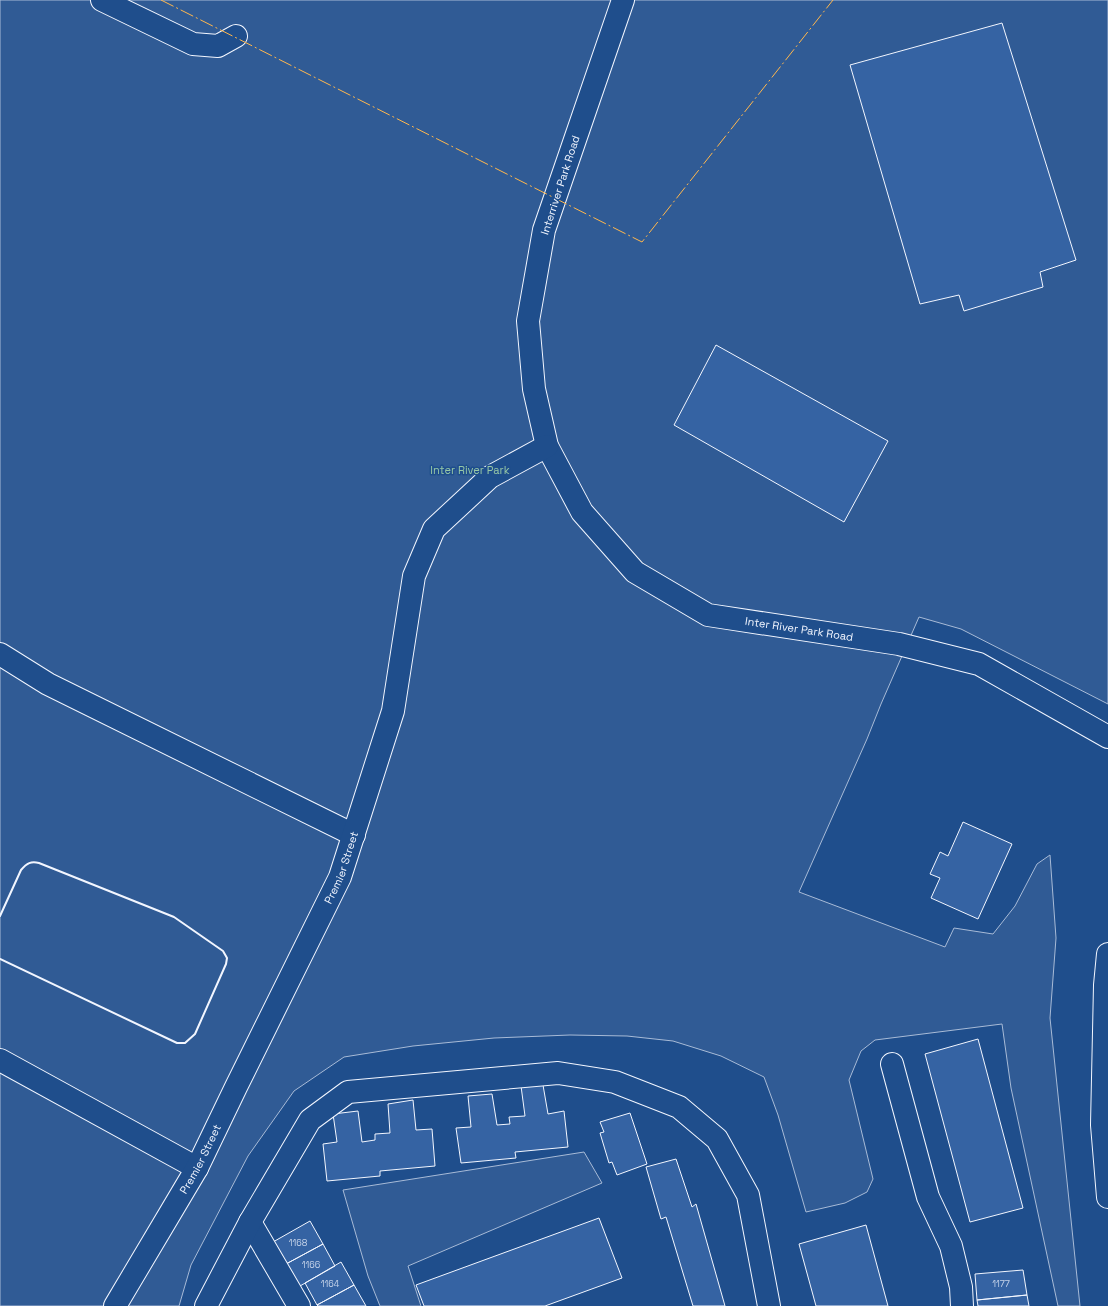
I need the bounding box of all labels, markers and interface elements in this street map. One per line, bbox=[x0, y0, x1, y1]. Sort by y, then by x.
street label: Interriver Park Road bbox=[537, 134, 583, 236]
park label: Inter River Park bbox=[430, 463, 510, 477]
street label: Inter River Park Road bbox=[744, 614, 854, 644]
street label: Premier Street bbox=[321, 830, 361, 906]
street label: Premier Street bbox=[176, 1122, 224, 1196]
house number: 1168 bbox=[289, 1237, 308, 1249]
house number: 1166 bbox=[302, 1259, 321, 1271]
house number: 1164 bbox=[321, 1278, 340, 1290]
house number: 1177 bbox=[992, 1278, 1010, 1290]

